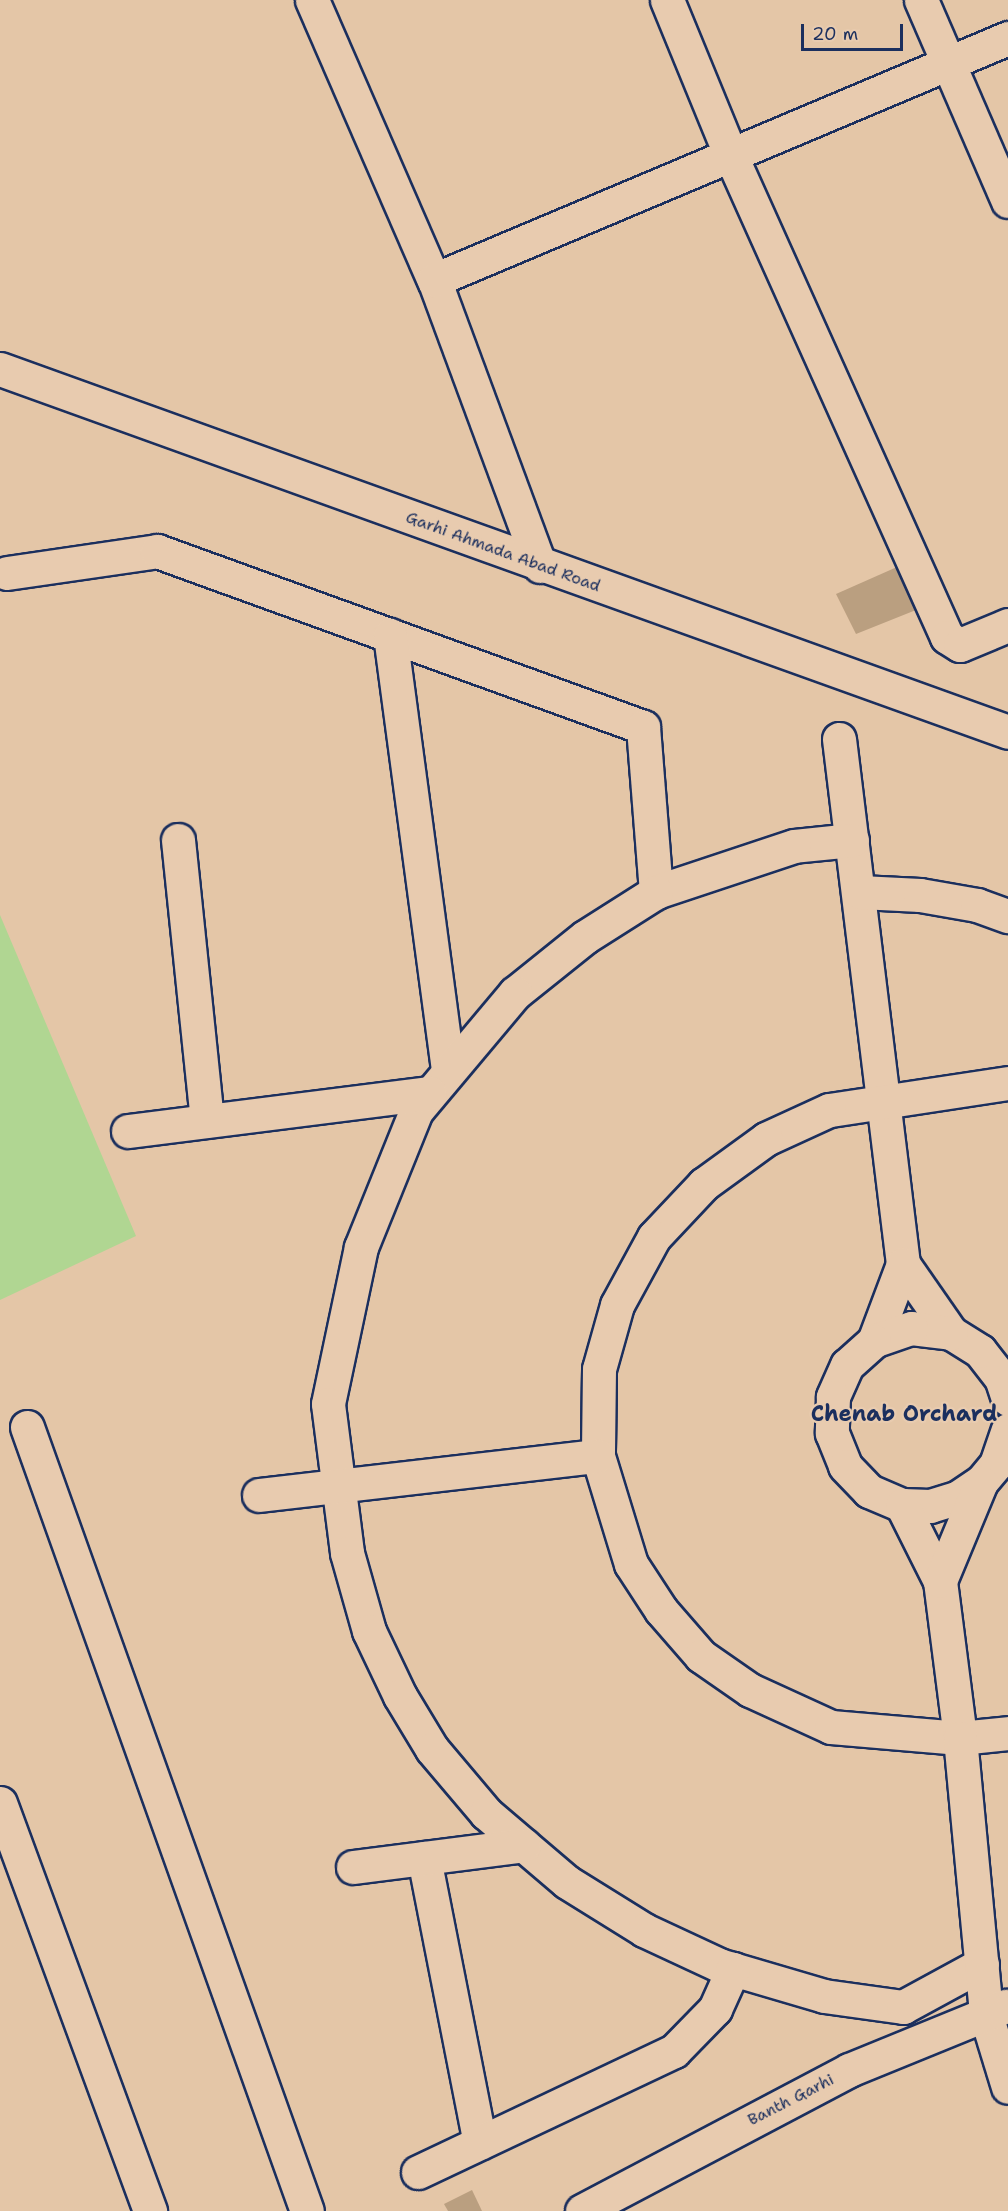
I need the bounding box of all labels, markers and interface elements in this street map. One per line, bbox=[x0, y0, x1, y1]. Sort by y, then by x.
scale bar bbox=[804, 12, 906, 50]
text: 20 m bbox=[812, 22, 858, 46]
street label: Garhi Ahmada Abad Road bbox=[403, 508, 603, 596]
district label: Chenab Orchard bbox=[811, 1401, 997, 1427]
street label: Banth Garhi bbox=[745, 2070, 837, 2130]

